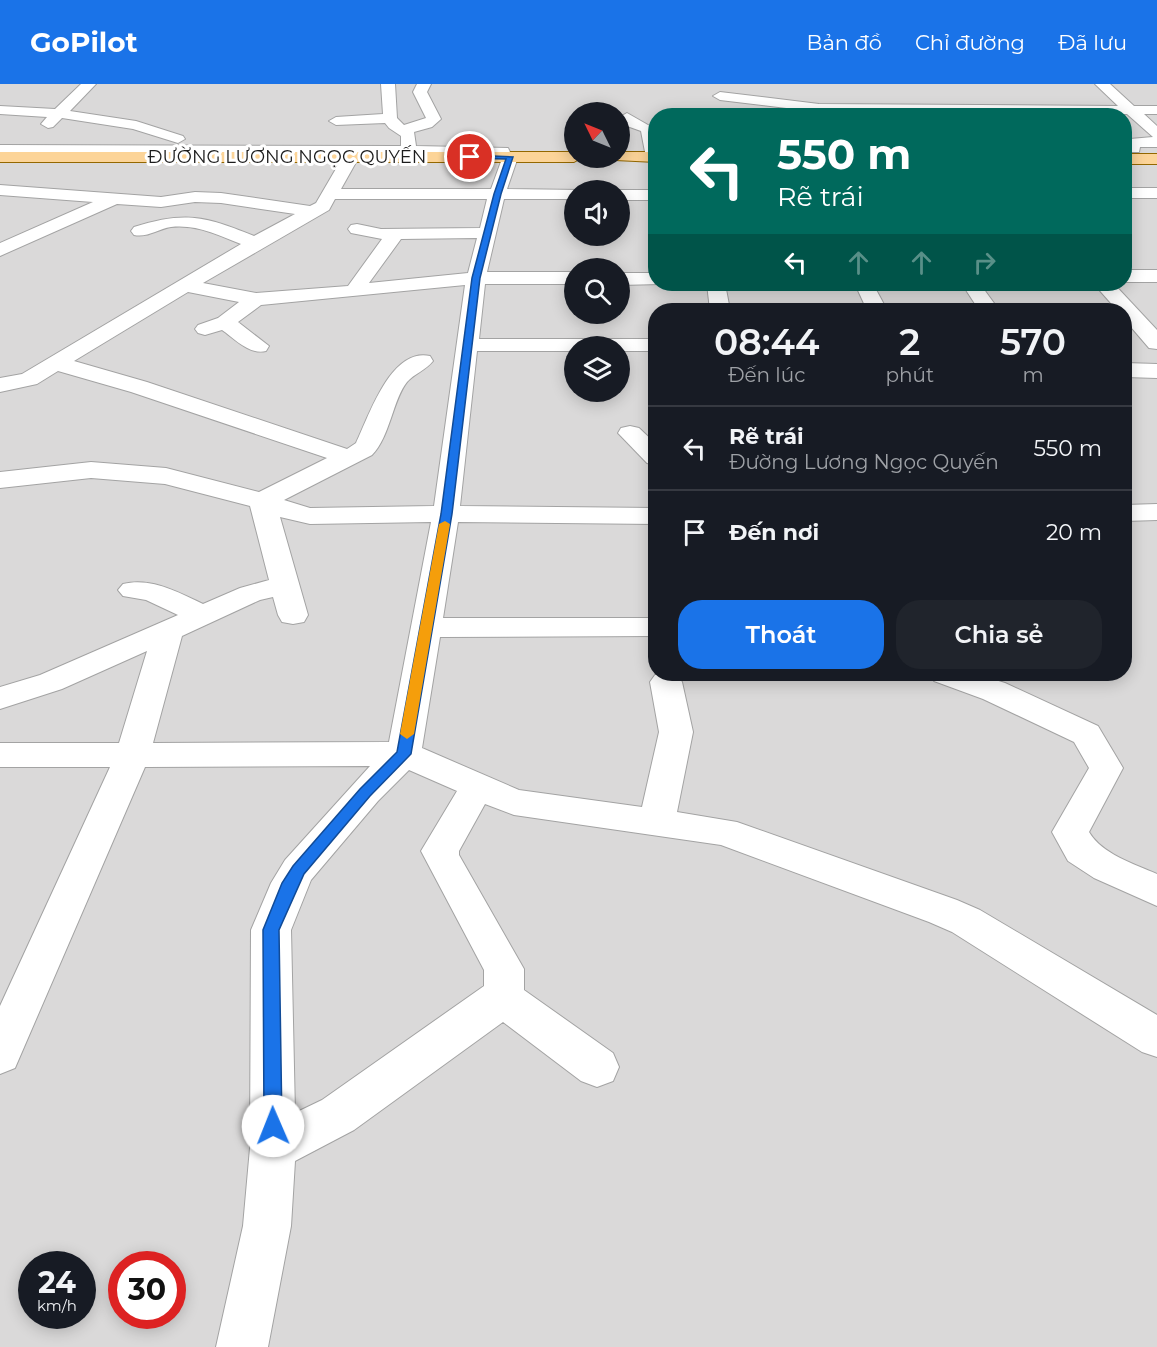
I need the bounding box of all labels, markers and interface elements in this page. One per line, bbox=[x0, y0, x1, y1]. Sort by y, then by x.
text: GoPilot bbox=[30, 25, 138, 59]
text: Bản đồ bbox=[807, 30, 882, 55]
text: Chỉ đường bbox=[915, 30, 1025, 55]
text: Đã lưu bbox=[1058, 30, 1127, 55]
north arrow bbox=[564, 102, 630, 168]
map controls bbox=[564, 102, 630, 402]
text: 550 m bbox=[777, 128, 911, 180]
pin bbox=[444, 131, 495, 182]
icon: left bbox=[678, 132, 756, 210]
icon: arrive bbox=[453, 140, 486, 173]
street label: ĐƯỜNG LƯƠNG NGỌC QUYẾN bbox=[148, 145, 426, 168]
button: sound bbox=[564, 180, 630, 246]
text: Rẽ trái bbox=[777, 180, 864, 213]
icon: left bbox=[779, 246, 812, 279]
icon: ahead bbox=[842, 246, 875, 279]
icon: ahead bbox=[905, 246, 938, 279]
icon: right bbox=[968, 246, 1001, 279]
button: search bbox=[564, 258, 630, 324]
text: 08:44 bbox=[714, 320, 819, 364]
text: 2 bbox=[899, 320, 920, 364]
text: 570 bbox=[1000, 320, 1066, 364]
button: layers bbox=[564, 336, 630, 402]
text: Đến lúc bbox=[728, 363, 805, 387]
text: phút bbox=[885, 363, 934, 387]
text: m bbox=[1022, 363, 1044, 387]
text: Rẽ trái bbox=[729, 423, 804, 450]
icon: left bbox=[678, 432, 711, 465]
text: 550 m bbox=[1034, 435, 1102, 462]
text: Đường Lương Ngọc Quyến bbox=[729, 450, 999, 474]
icon: arrive bbox=[678, 516, 711, 549]
text: Đến nơi bbox=[729, 519, 819, 546]
text: 20 m bbox=[1046, 519, 1102, 546]
button: Thoát bbox=[678, 600, 884, 669]
button: Chia sẻ bbox=[896, 600, 1102, 669]
position arrow bbox=[241, 1094, 305, 1158]
speed limit sign: 30 bbox=[108, 1251, 186, 1329]
text: 24 bbox=[38, 1264, 76, 1301]
text: km/h bbox=[37, 1296, 77, 1315]

